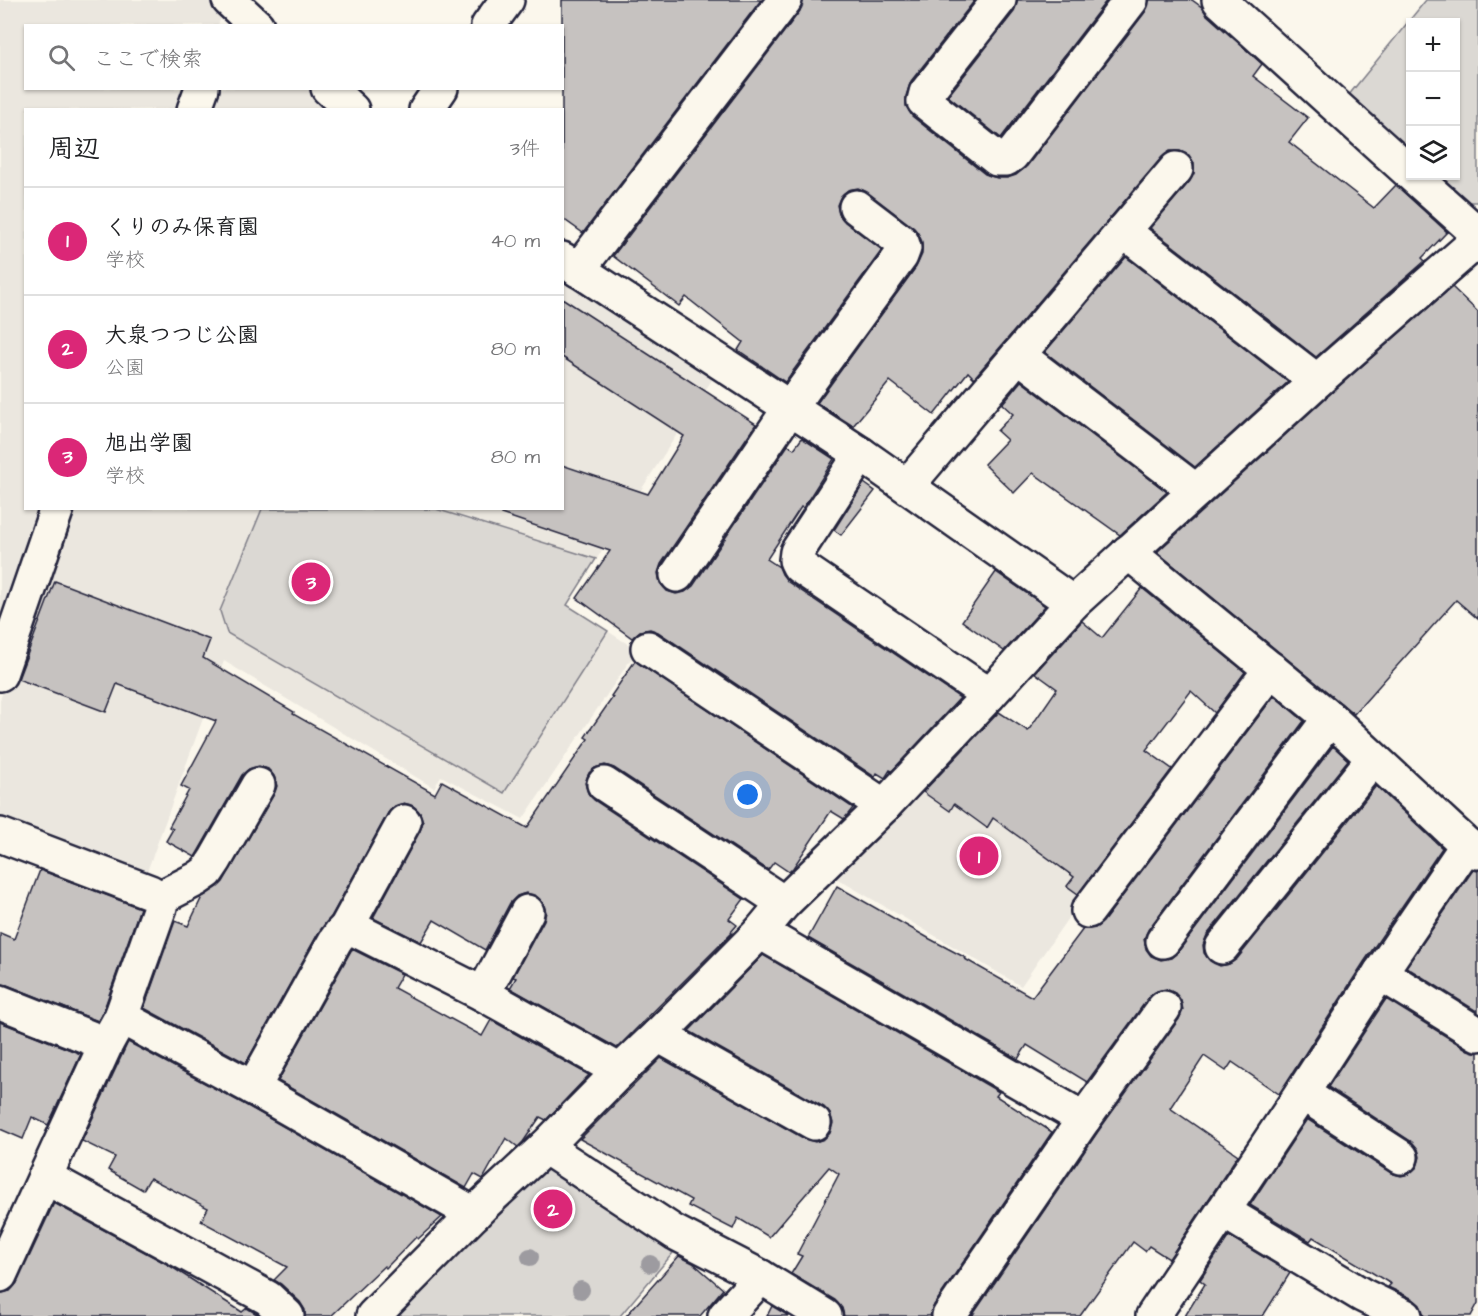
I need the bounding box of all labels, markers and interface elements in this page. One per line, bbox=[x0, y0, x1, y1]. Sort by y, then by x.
map controls bbox=[1406, 18, 1460, 180]
button: + bbox=[1406, 18, 1460, 72]
search box bbox=[24, 24, 564, 90]
icon: search bbox=[45, 41, 78, 74]
text: ここで検索 bbox=[93, 44, 203, 75]
button: − bbox=[1406, 72, 1460, 126]
button: layers bbox=[1406, 126, 1460, 180]
text: 周辺 bbox=[48, 131, 100, 167]
text: 3件 bbox=[510, 135, 540, 163]
text: くりのみ保育園 bbox=[105, 212, 259, 243]
text: 1 bbox=[66, 227, 69, 255]
text: 40 m bbox=[490, 227, 540, 255]
text: 学校 bbox=[105, 246, 145, 274]
text: 大泉つつじ公園 bbox=[105, 320, 259, 351]
text: 2 bbox=[62, 335, 73, 363]
text: 80 m bbox=[491, 335, 540, 363]
text: 公園 bbox=[105, 354, 145, 382]
text: 旭出学園 bbox=[105, 428, 193, 459]
text: 3 bbox=[62, 443, 73, 471]
text: 80 m bbox=[491, 443, 540, 471]
text: 学校 bbox=[105, 462, 145, 490]
pin: 3 bbox=[292, 560, 330, 604]
your location bbox=[733, 780, 762, 809]
pin: 1 bbox=[960, 834, 998, 878]
pin: 2 bbox=[534, 1186, 572, 1232]

